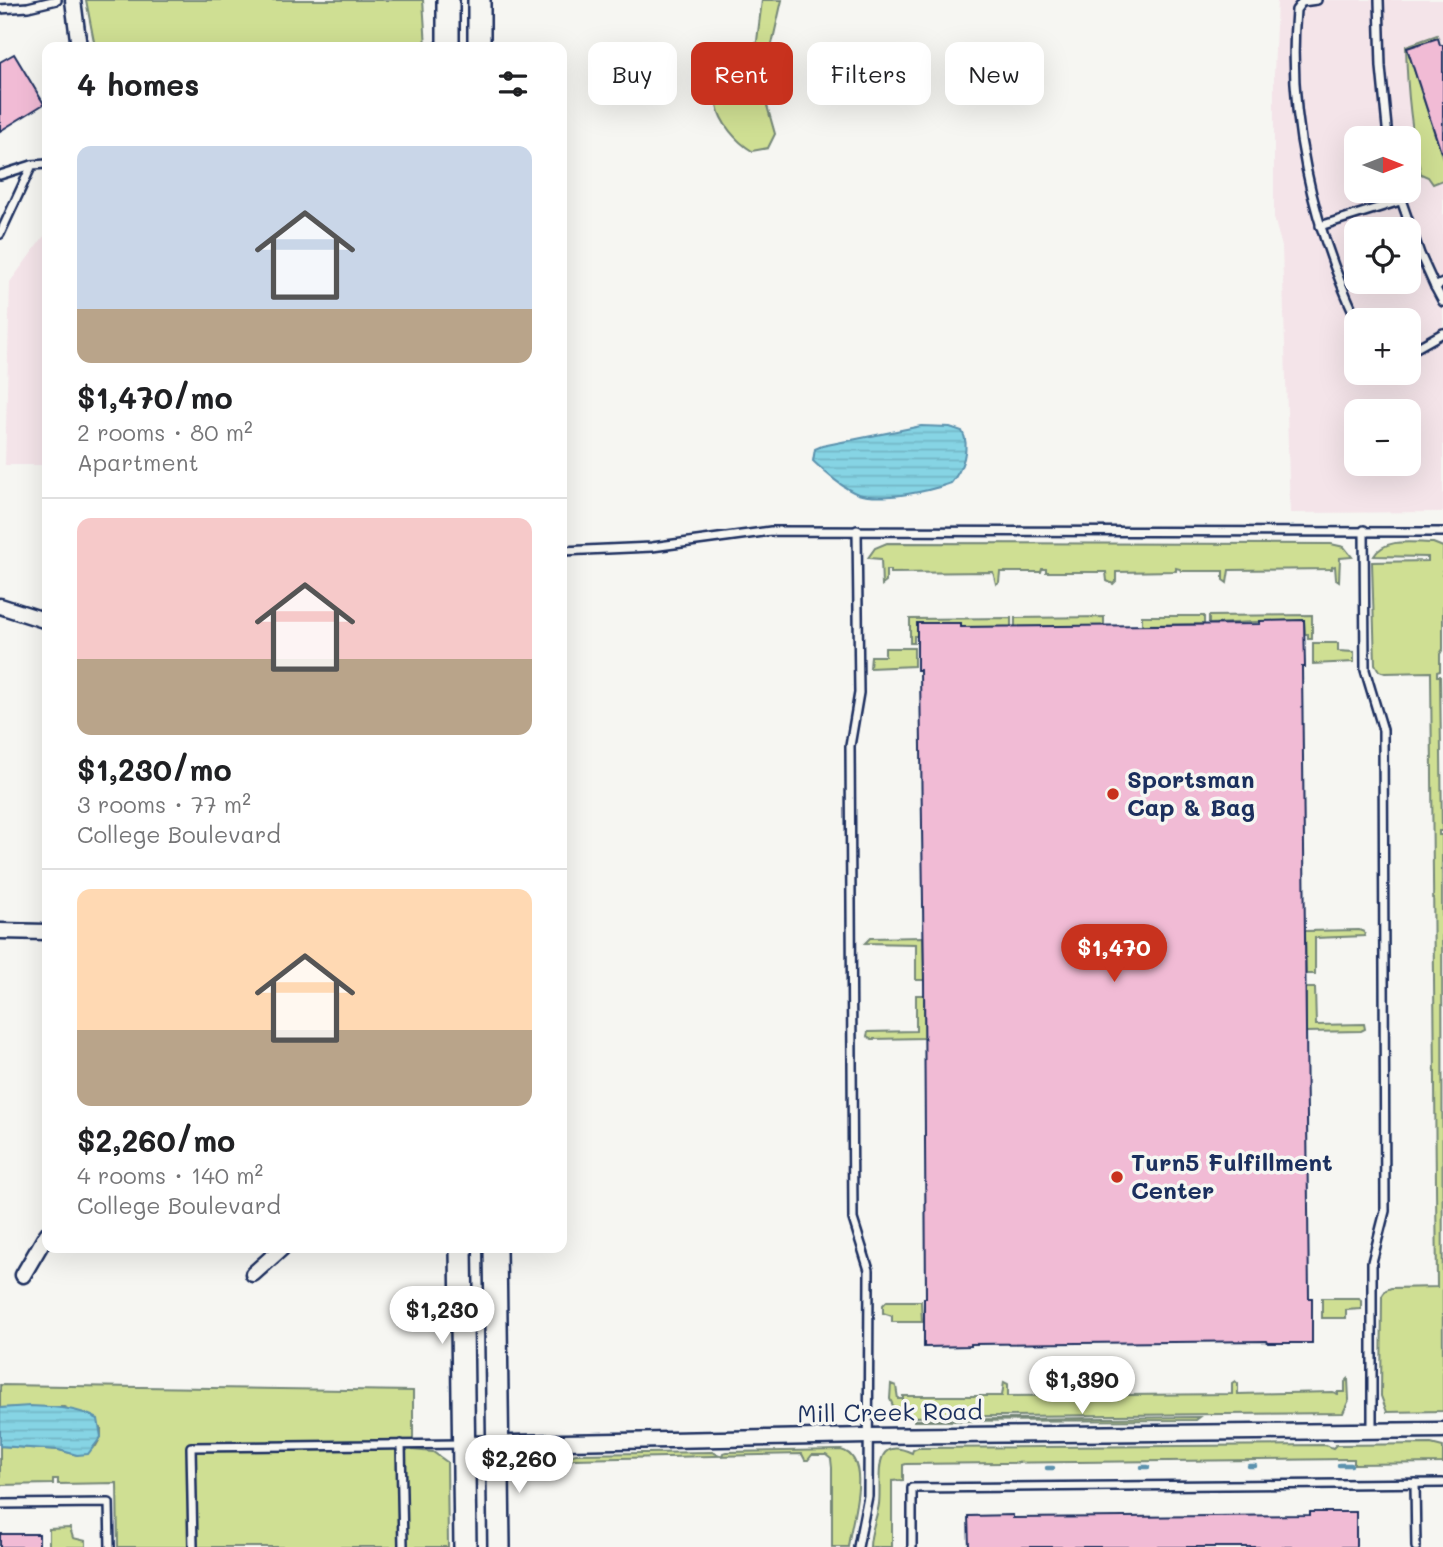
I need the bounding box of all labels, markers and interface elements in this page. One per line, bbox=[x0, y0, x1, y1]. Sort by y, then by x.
chip: Buy bbox=[588, 42, 677, 105]
chip: Rent bbox=[691, 42, 793, 105]
chip: Filters bbox=[807, 42, 931, 105]
chip: New bbox=[945, 42, 1044, 105]
text: 4 homes bbox=[77, 64, 199, 104]
icon: filters bbox=[494, 65, 532, 103]
north arrow bbox=[1344, 126, 1421, 203]
map controls bbox=[1344, 126, 1421, 476]
icon: home bbox=[242, 192, 368, 318]
button: locate bbox=[1344, 217, 1421, 294]
button: + bbox=[1344, 308, 1421, 385]
text: $1,470/mo bbox=[77, 377, 233, 417]
button: − bbox=[1344, 399, 1421, 476]
text: 2 rooms · 80 m² bbox=[77, 417, 253, 447]
text: Apartment bbox=[77, 447, 199, 477]
icon: home bbox=[242, 564, 368, 690]
text: $1,230/mo bbox=[77, 749, 232, 789]
place label: Sportsman Cap & Bag bbox=[1127, 763, 1255, 822]
marker: Sportsman Cap & Bag bbox=[1105, 786, 1121, 802]
text: 3 rooms · 77 m² bbox=[77, 789, 251, 819]
text: College Boulevard bbox=[77, 819, 281, 849]
pin: $1,470 bbox=[1057, 925, 1171, 984]
text: $1,470 bbox=[1077, 932, 1151, 962]
icon: home bbox=[242, 935, 368, 1061]
text: $2,260/mo bbox=[77, 1120, 235, 1160]
place label: Turn5 Fulfillment Center bbox=[1131, 1146, 1333, 1205]
text: 4 rooms · 140 m² bbox=[77, 1160, 263, 1190]
marker: Turn5 Fulfillment Center bbox=[1109, 1169, 1125, 1185]
text: College Boulevard bbox=[77, 1190, 281, 1220]
pin: $1,230 bbox=[385, 1286, 499, 1346]
text: $1,230 bbox=[406, 1294, 478, 1324]
pin: $1,390 bbox=[1025, 1356, 1139, 1416]
text: $1,390 bbox=[1045, 1364, 1119, 1394]
street label: Mill Creek Road bbox=[797, 1394, 983, 1429]
pin: $2,260 bbox=[462, 1436, 576, 1495]
text: $2,260 bbox=[481, 1443, 557, 1473]

